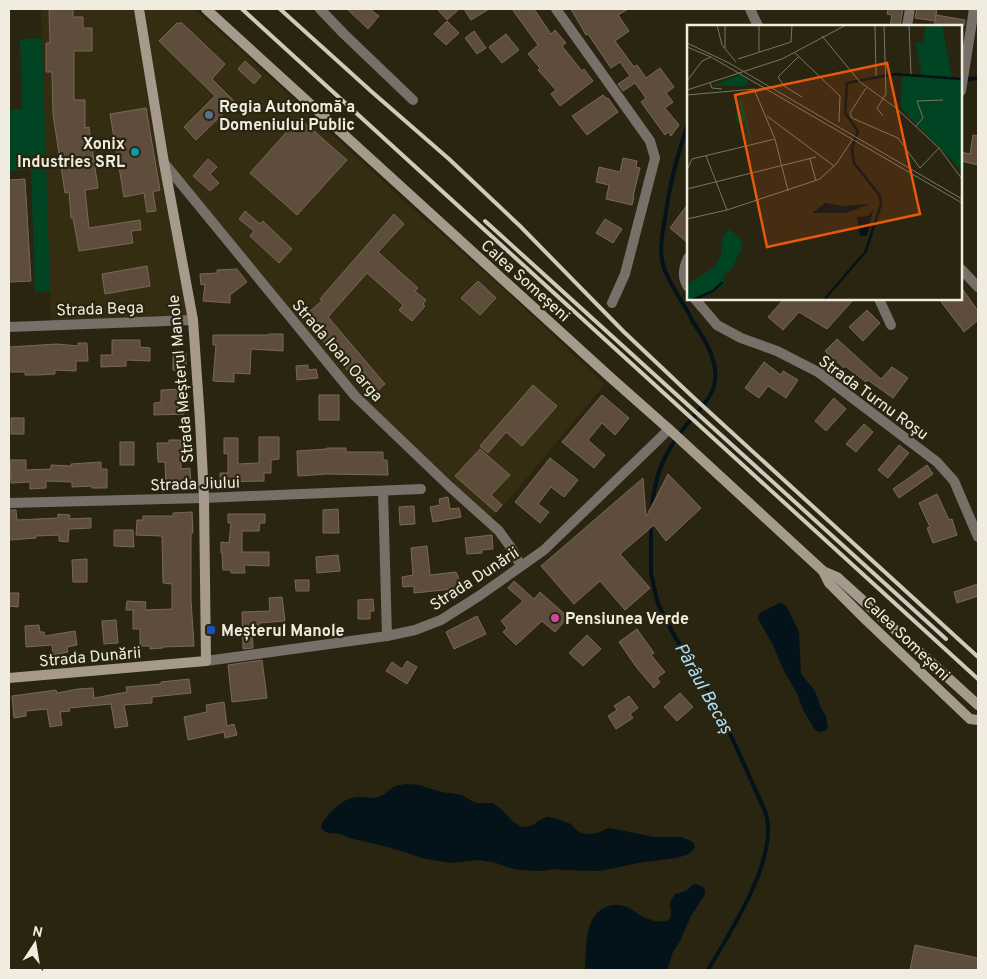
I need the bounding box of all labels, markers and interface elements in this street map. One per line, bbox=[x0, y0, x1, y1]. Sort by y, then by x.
inset map bbox=[687, 25, 962, 300]
place label: Regia Autonomă a Domeniului Public bbox=[219, 98, 355, 136]
marker: Regia Autonomă a Domeniului Public bbox=[203, 109, 215, 121]
place label: Xonix Industries SRL bbox=[17, 135, 125, 173]
marker: Xonix Industries SRL bbox=[129, 146, 141, 158]
street label: Calea Someșeni bbox=[476, 236, 573, 327]
street label: Strada Meșterul Manole bbox=[165, 294, 199, 464]
street label: Strada Ioan Oarga bbox=[287, 296, 386, 407]
street label: Strada Bega bbox=[56, 298, 144, 322]
street label: Strada Turnu Roșu bbox=[814, 352, 932, 445]
street label: Strada Jiului bbox=[150, 473, 240, 497]
street label: Strada Dunării bbox=[427, 543, 523, 616]
street label: Calea Someșeni bbox=[858, 593, 953, 686]
place label: Pensiunea Verde bbox=[565, 610, 689, 630]
marker: Pensiunea Verde bbox=[549, 612, 561, 624]
place label: Meșterul Manole bbox=[221, 622, 345, 642]
marker: Meșterul Manole bbox=[205, 624, 217, 636]
water label: Pârâul Becaș bbox=[668, 639, 738, 739]
street label: Strada Dunării bbox=[38, 644, 142, 672]
north arrow bbox=[10, 919, 60, 969]
text: N bbox=[31, 923, 44, 942]

